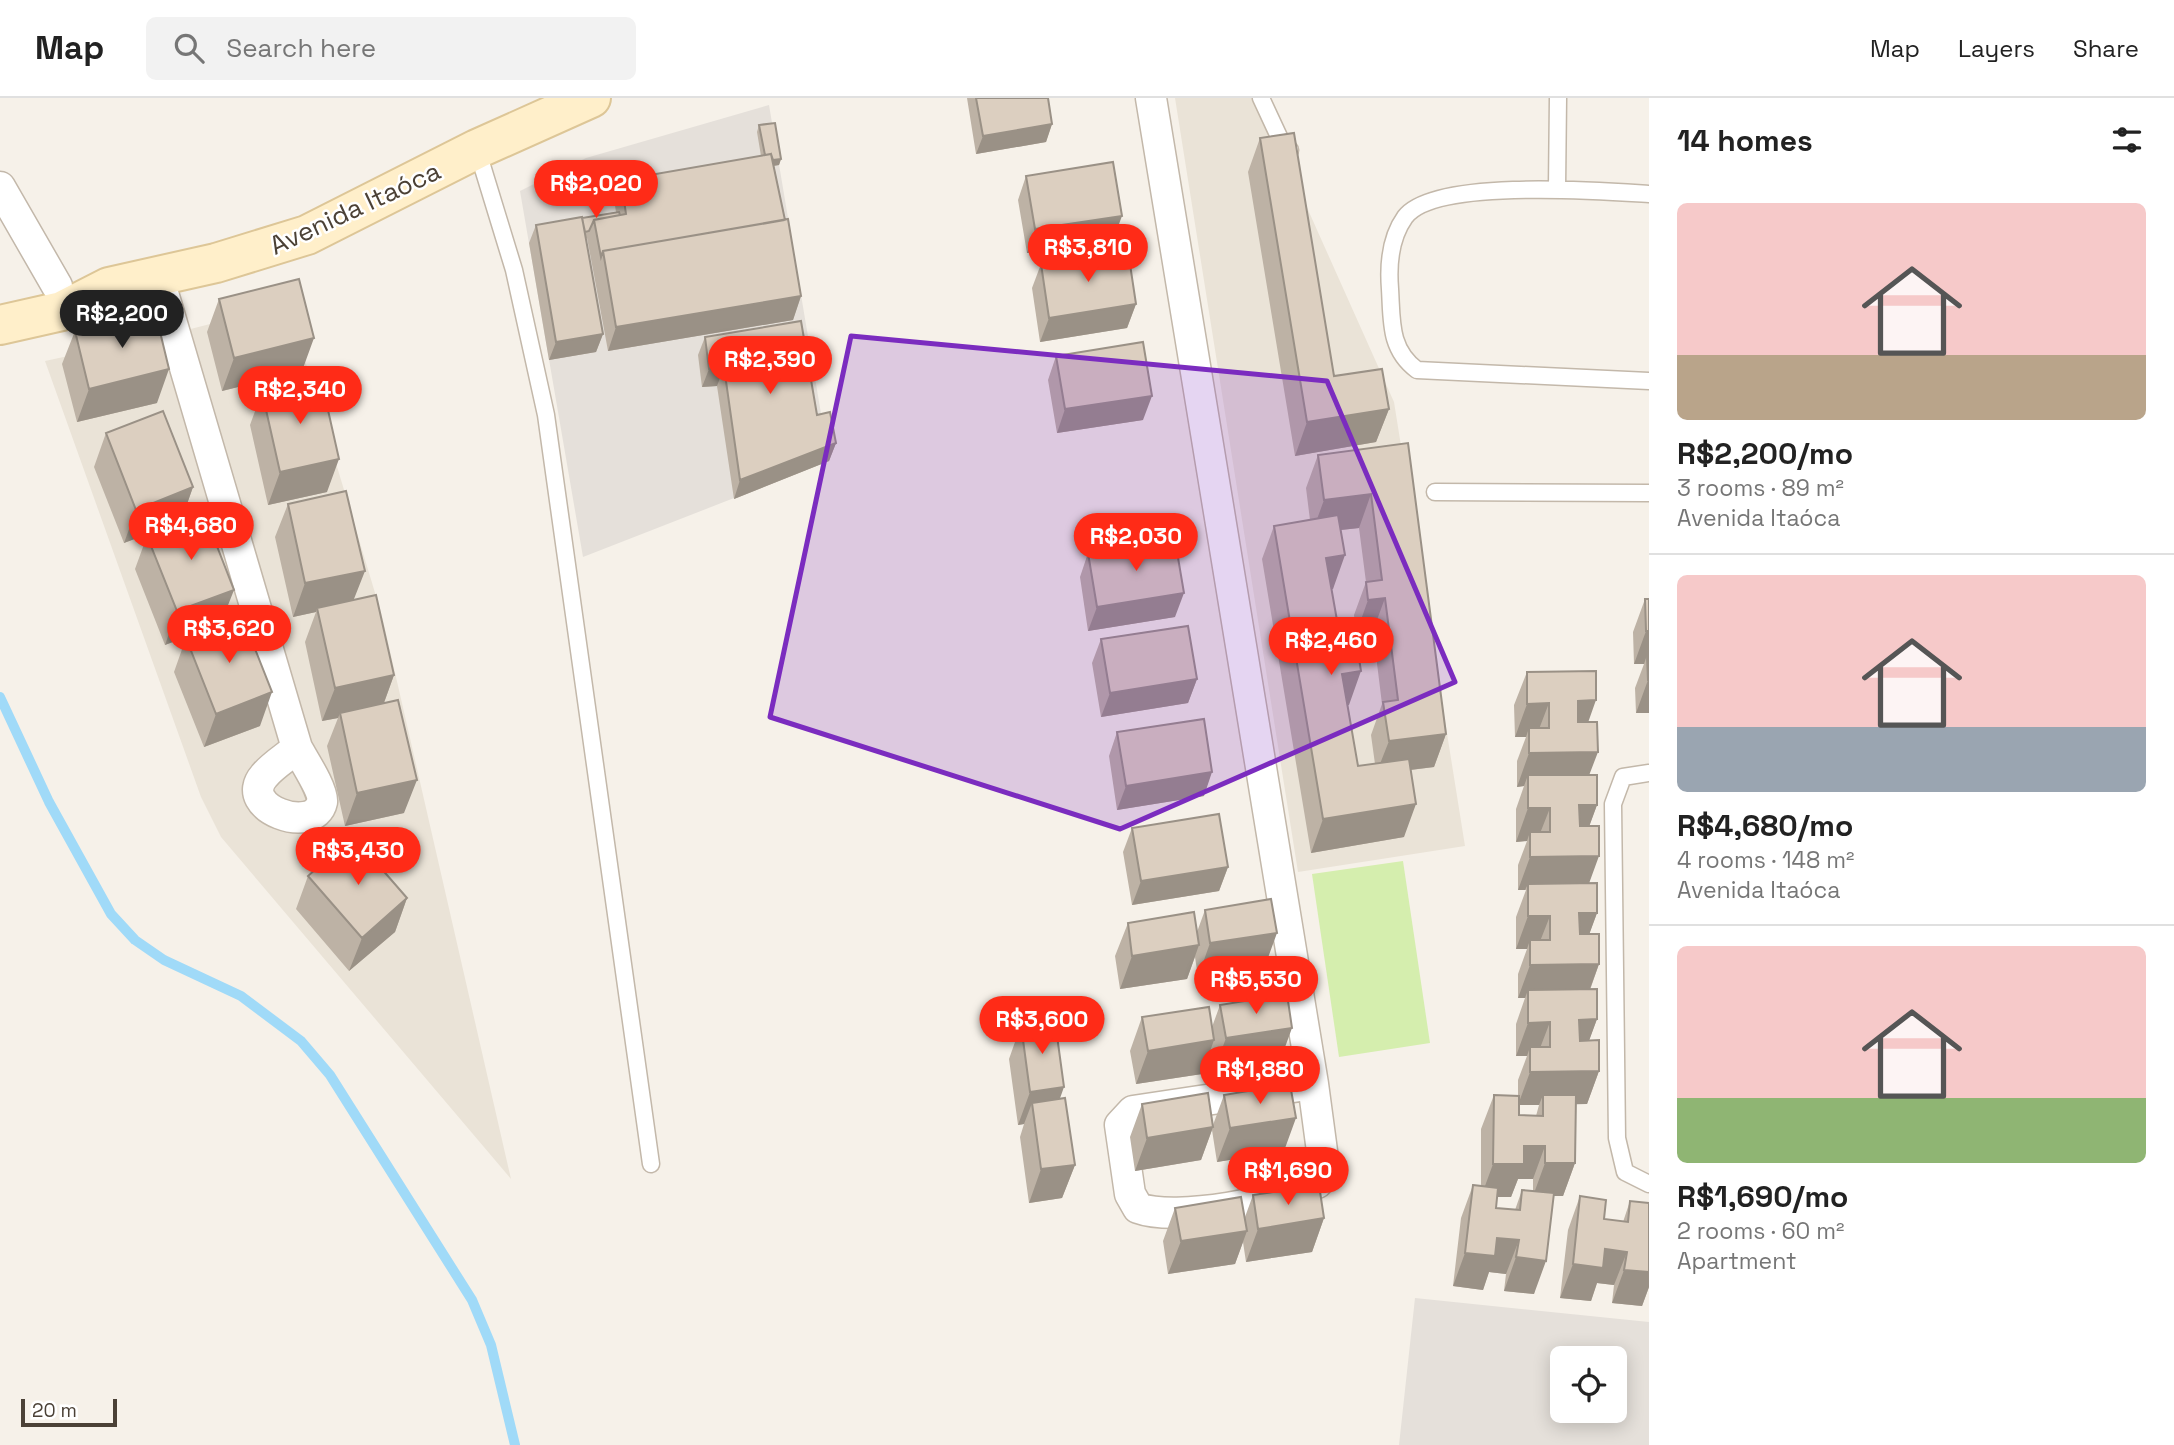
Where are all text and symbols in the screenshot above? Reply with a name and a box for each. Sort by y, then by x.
search box [146,17,636,80]
text: Map [35,27,104,69]
icon: search [170,29,208,67]
text: Search here [226,31,376,65]
text: Map [1870,33,1920,64]
text: Layers [1958,33,2035,64]
text: Share [2073,33,2139,64]
text: 14 homes [1677,121,1813,160]
icon: filters [2108,121,2146,159]
street label: Avenida Itaóca [264,154,446,262]
pin: R$2,020 [531,160,661,220]
text: R$2,020 [550,168,642,198]
pin: R$3,810 [1023,225,1153,284]
text: R$3,810 [1044,232,1132,262]
icon: home [1849,248,1975,374]
pin: R$2,200 [57,290,187,350]
text: R$2,200 [76,298,168,328]
pin: R$2,390 [705,336,835,396]
text: R$2,390 [724,344,816,374]
pin: R$2,340 [235,366,365,426]
text: R$2,340 [254,374,346,404]
text: R$2,200/mo [1677,434,1853,473]
text: 3 rooms · 89 m² [1677,473,1844,503]
pin: R$4,680 [126,503,256,562]
text: Avenida Itaóca [1677,503,1841,533]
text: R$4,680 [145,510,237,540]
pin: R$2,030 [1071,514,1201,573]
text: R$2,030 [1090,521,1182,551]
pin: R$3,620 [164,606,294,665]
text: R$3,620 [183,613,275,643]
pin: R$2,460 [1266,618,1396,677]
icon: home [1849,620,1975,746]
text: R$2,460 [1285,625,1377,655]
text: R$4,680/mo [1677,806,1853,845]
pin: R$3,430 [293,828,423,887]
text: R$3,430 [312,835,404,865]
text: 4 rooms · 148 m² [1677,845,1854,875]
text: Avenida Itaóca [1677,875,1841,905]
pin: R$5,530 [1191,956,1321,1016]
text: R$5,530 [1210,964,1302,994]
icon: home [1849,991,1975,1117]
pin: R$3,600 [977,996,1107,1056]
text: R$3,600 [995,1004,1089,1034]
pin: R$1,880 [1195,1046,1325,1106]
text: R$1,880 [1216,1054,1304,1084]
pin: R$1,690 [1223,1148,1353,1207]
text: R$1,690 [1244,1155,1332,1185]
text: R$1,690/mo [1677,1177,1848,1216]
text: 2 rooms · 60 m² [1677,1216,1844,1246]
text: Apartment [1677,1246,1797,1276]
map controls [1550,1346,1627,1423]
button: locate [1550,1346,1627,1423]
scale bar [21,1396,117,1428]
text: 20 m [32,1398,77,1423]

